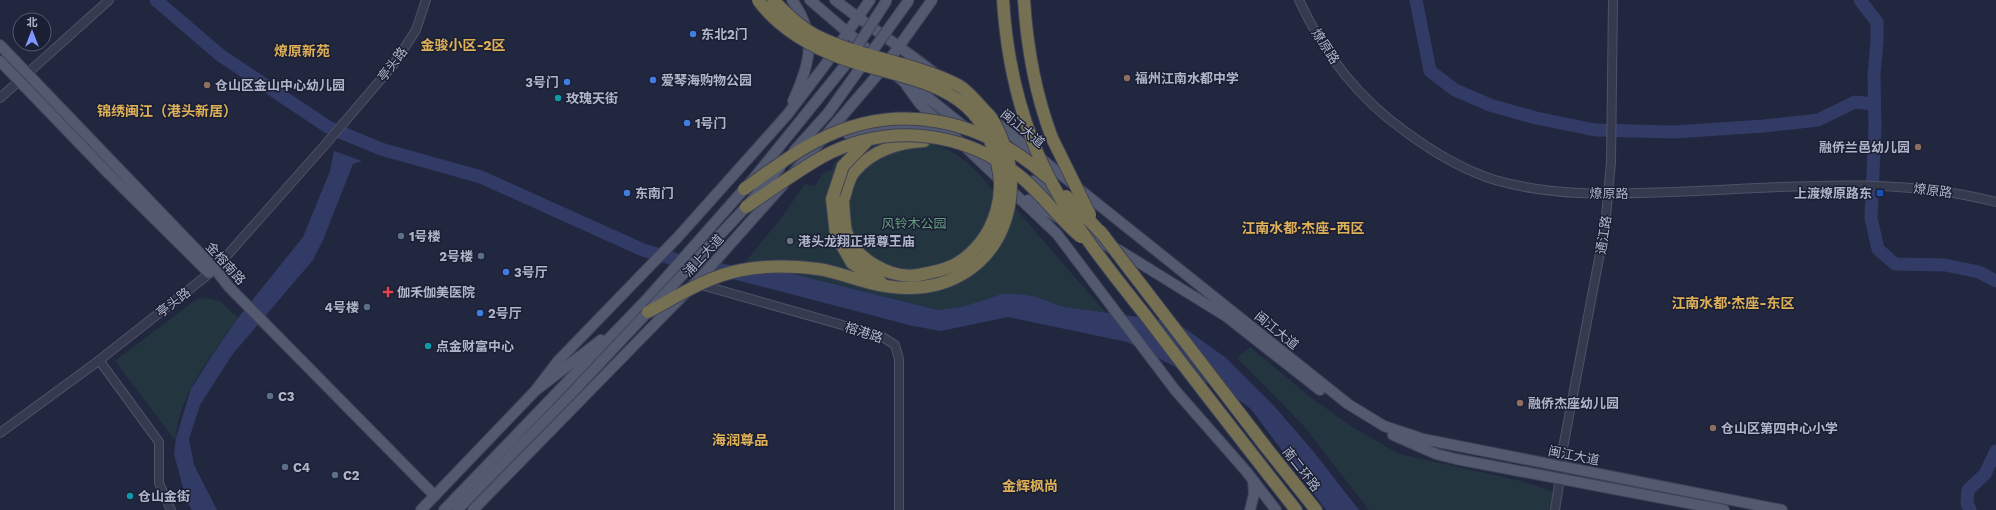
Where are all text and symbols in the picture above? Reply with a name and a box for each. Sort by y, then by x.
north arrow [12,12,52,52]
text: 北 [27,16,38,29]
street label: 燎原路 [1309,26,1342,67]
place label: 东北2门 [701,27,748,42]
marker: 东北2门 [688,29,698,39]
district label: 金骏小区-2区 [420,37,506,53]
district label: 燎原新苑 [274,43,330,59]
street label: 亭头路 [375,44,410,84]
place label: 福州江南水都中学 [1135,71,1239,86]
place label: 爱琴海购物公园 [661,73,752,88]
marker: 福州江南水都中学 [1122,73,1132,83]
place label: 3号门 [525,75,559,90]
marker: 爱琴海购物公园 [648,75,658,85]
marker: 3号门 [562,77,572,87]
place label: 仓山区金山中心幼儿园 [215,78,345,93]
marker: 仓山区金山中心幼儿园 [202,80,212,90]
place label: 玫瑰天街 [566,91,618,106]
marker: 玫瑰天街 [553,93,563,103]
district label: 锦绣闽江（港头新居） [97,103,237,119]
street label: 闽江大道 [998,106,1048,151]
place label: 1号门 [695,116,727,131]
marker: 1号门 [682,118,692,128]
place label: 融侨兰邑幼儿园 [1819,140,1910,155]
marker: 融侨兰邑幼儿园 [1913,142,1923,152]
street label: 燎原路 [1913,181,1953,200]
place label: 东南门 [635,186,674,201]
street label: 燎原路 [1589,186,1629,201]
place label: 上渡燎原路东 [1794,186,1872,201]
marker: 东南门 [622,188,632,198]
marker: 上渡燎原路东 [1875,188,1885,198]
street label: 通江路 [1593,215,1614,256]
park label: 风铃木公园 [881,216,947,231]
district label: 江南水都·杰座-西区 [1241,220,1365,236]
place label: 1号楼 [409,229,441,244]
marker: 1号楼 [396,231,406,241]
street label: 浦上大道 [680,231,727,279]
place label: 港头龙翔正境尊王庙 [798,234,915,249]
marker: 港头龙翔正境尊王庙 [785,236,795,246]
street label: 金榕南路 [203,239,249,288]
place label: 2号楼 [439,249,473,264]
marker: 2号楼 [476,251,486,261]
place label: 3号厅 [514,265,548,280]
marker: 3号厅 [501,267,511,277]
street label: 亭头路 [153,284,193,320]
place label: 伽禾伽美医院 [397,285,475,300]
marker: 伽禾伽美医院 [382,286,394,298]
district label: 江南水都·杰座-东区 [1671,295,1795,311]
place label: 4号楼 [325,300,359,315]
marker: 4号楼 [362,302,372,312]
place label: 2号厅 [488,306,522,321]
marker: 2号厅 [475,308,485,318]
street label: 闽江大道 [1252,308,1302,353]
street label: 榕港路 [843,319,885,346]
place label: 点金财富中心 [436,339,514,354]
marker: 点金财富中心 [423,341,433,351]
place label: C3 [278,389,295,404]
marker: C3 [265,391,275,401]
place label: 融侨杰座幼儿园 [1528,396,1619,411]
marker: 融侨杰座幼儿园 [1515,398,1525,408]
place label: 仓山区第四中心小学 [1721,421,1838,436]
marker: 仓山区第四中心小学 [1708,423,1718,433]
district label: 海润尊品 [712,432,768,448]
street label: 闽江大道 [1547,443,1601,468]
street label: 南二环路 [1280,444,1324,494]
place label: C4 [293,460,311,475]
marker: C4 [280,462,290,472]
place label: C2 [343,468,360,483]
marker: C2 [330,470,340,480]
district label: 金辉枫尚 [1002,478,1058,494]
place label: 仓山金街 [138,489,190,504]
marker: 仓山金街 [125,491,135,501]

